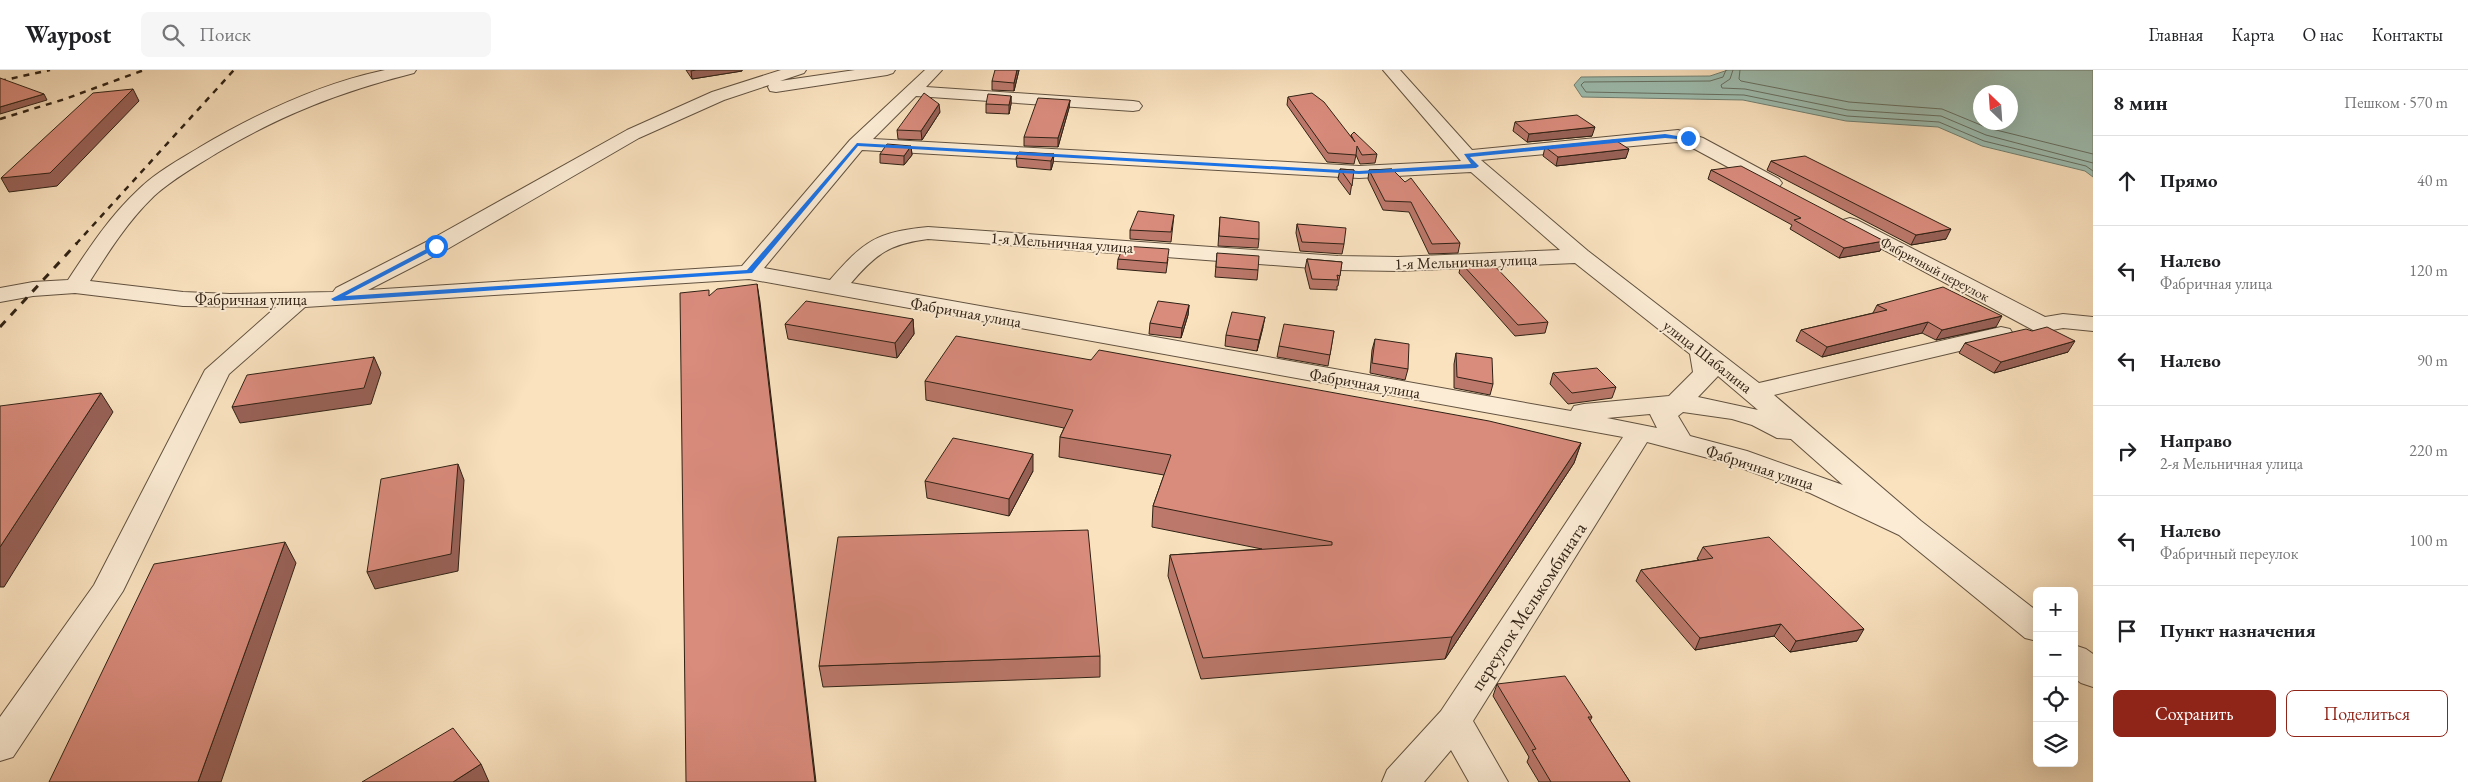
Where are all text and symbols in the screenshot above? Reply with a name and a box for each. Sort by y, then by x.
search box [141,12,491,57]
text: Waypost [25,19,111,50]
icon: search [159,21,187,49]
text: Поиск [199,22,251,47]
text: Главная [2149,23,2203,46]
text: Карта [2231,23,2274,46]
text: О нас [2302,23,2344,46]
text: Контакты [2372,23,2443,46]
north arrow [1973,85,2018,130]
text: 8 мин [2113,89,2168,116]
text: Пешком · 570 m [2344,92,2448,113]
route end [1677,127,1700,150]
icon: ahead [2113,167,2141,195]
text: Прямо [2160,168,2218,193]
text: 40 m [2417,170,2448,191]
street label: 1-я Мельничная улица [990,227,1135,258]
street label: Фабричный переулок [1877,233,1993,305]
route start [425,235,448,258]
street label: 1-я Мельничная улица [1394,248,1538,274]
text: Налево [2160,248,2221,273]
icon: left [2113,257,2141,285]
text: 120 m [2409,260,2448,281]
text: Фабричная улица [2160,273,2272,294]
street label: Фабричная улица [195,289,308,310]
street label: Фабричная улица [909,292,1024,333]
street label: улица Шабалина [1659,315,1757,398]
icon: left [2113,347,2141,375]
text: Налево [2160,348,2221,373]
text: 90 m [2417,350,2448,371]
street label: Фабричная улица [1308,363,1423,404]
text: Направо [2160,428,2232,453]
icon: right [2113,437,2141,465]
street label: Фабричная улица [1703,440,1817,495]
text: 220 m [2409,440,2448,461]
text: 2-я Мельничная улица [2160,453,2303,474]
street label: переулок Мелькомбината [1465,517,1592,695]
text: Налево [2160,518,2221,543]
icon: left [2113,527,2141,555]
text: 100 m [2409,530,2448,551]
text: Фабричный переулок [2160,543,2298,564]
map controls [2033,587,2078,767]
button: + [2033,587,2078,632]
icon: arrive [2113,617,2141,645]
text: Пункт назначения [2160,618,2316,643]
button: − [2033,632,2078,677]
button: locate [2033,677,2078,722]
button: Сохранить [2113,690,2276,737]
button: Поделиться [2286,690,2448,737]
button: layers [2033,722,2078,767]

